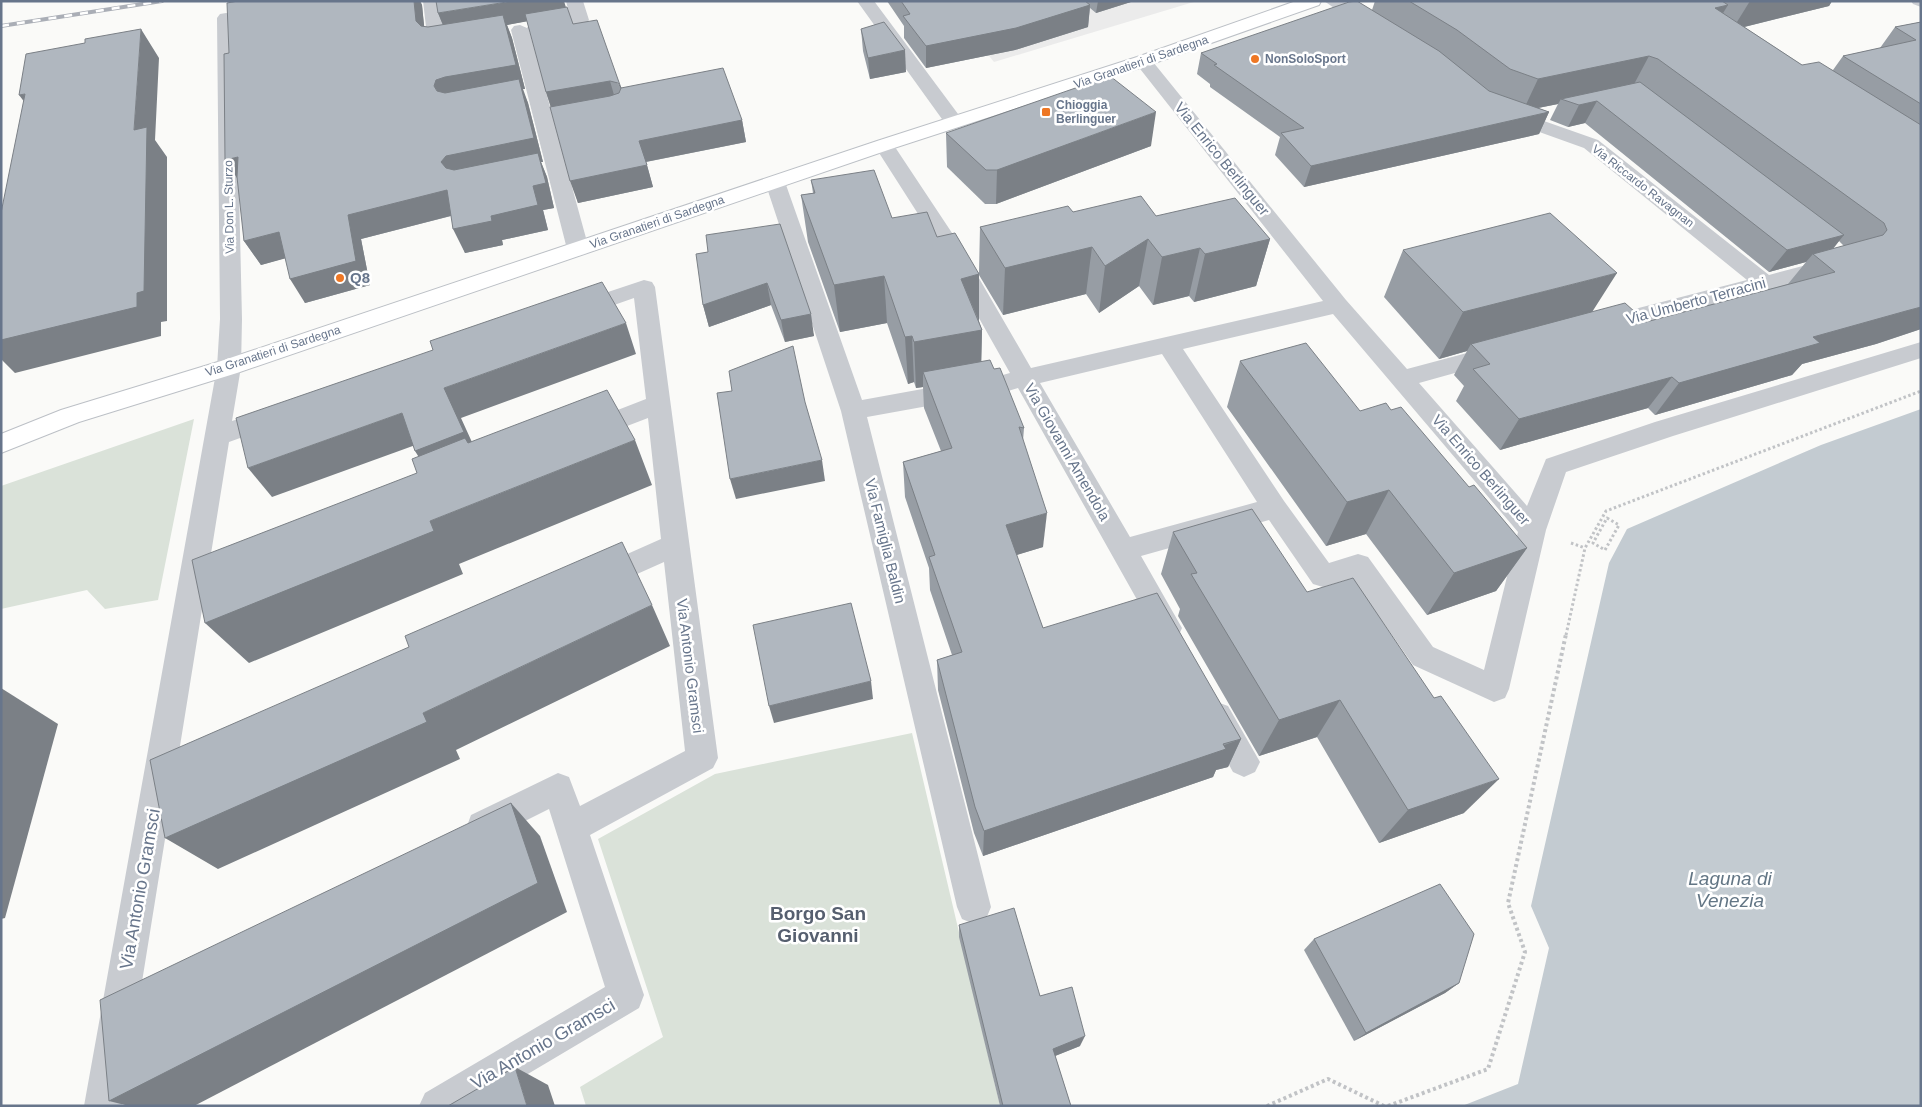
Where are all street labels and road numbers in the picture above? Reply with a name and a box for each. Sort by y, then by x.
street label: Via Granatieri di Sardegna [1072,32,1210,92]
street label: Via Enrico Berlinguer [1172,99,1273,219]
street label: Via Riccardo Ravagnan [1589,142,1697,230]
street label: Via Don L. Sturzo [221,160,237,254]
street label: Via Granatieri di Sardegna [588,192,726,252]
street label: Via Umberto Terracini [1624,274,1767,327]
street label: Via Granatieri di Sardegna [204,322,343,379]
street label: Via Giovanni Amendola [1021,380,1114,524]
street label: Via Enrico Berlinguer [1429,411,1534,528]
street label: Via Famiglia Baldin [862,477,909,605]
street label: Via Antonio Gramsci [674,598,707,734]
street label: Via Antonio Gramsci [116,807,164,971]
street label: Via Antonio Gramsci [468,995,618,1093]

